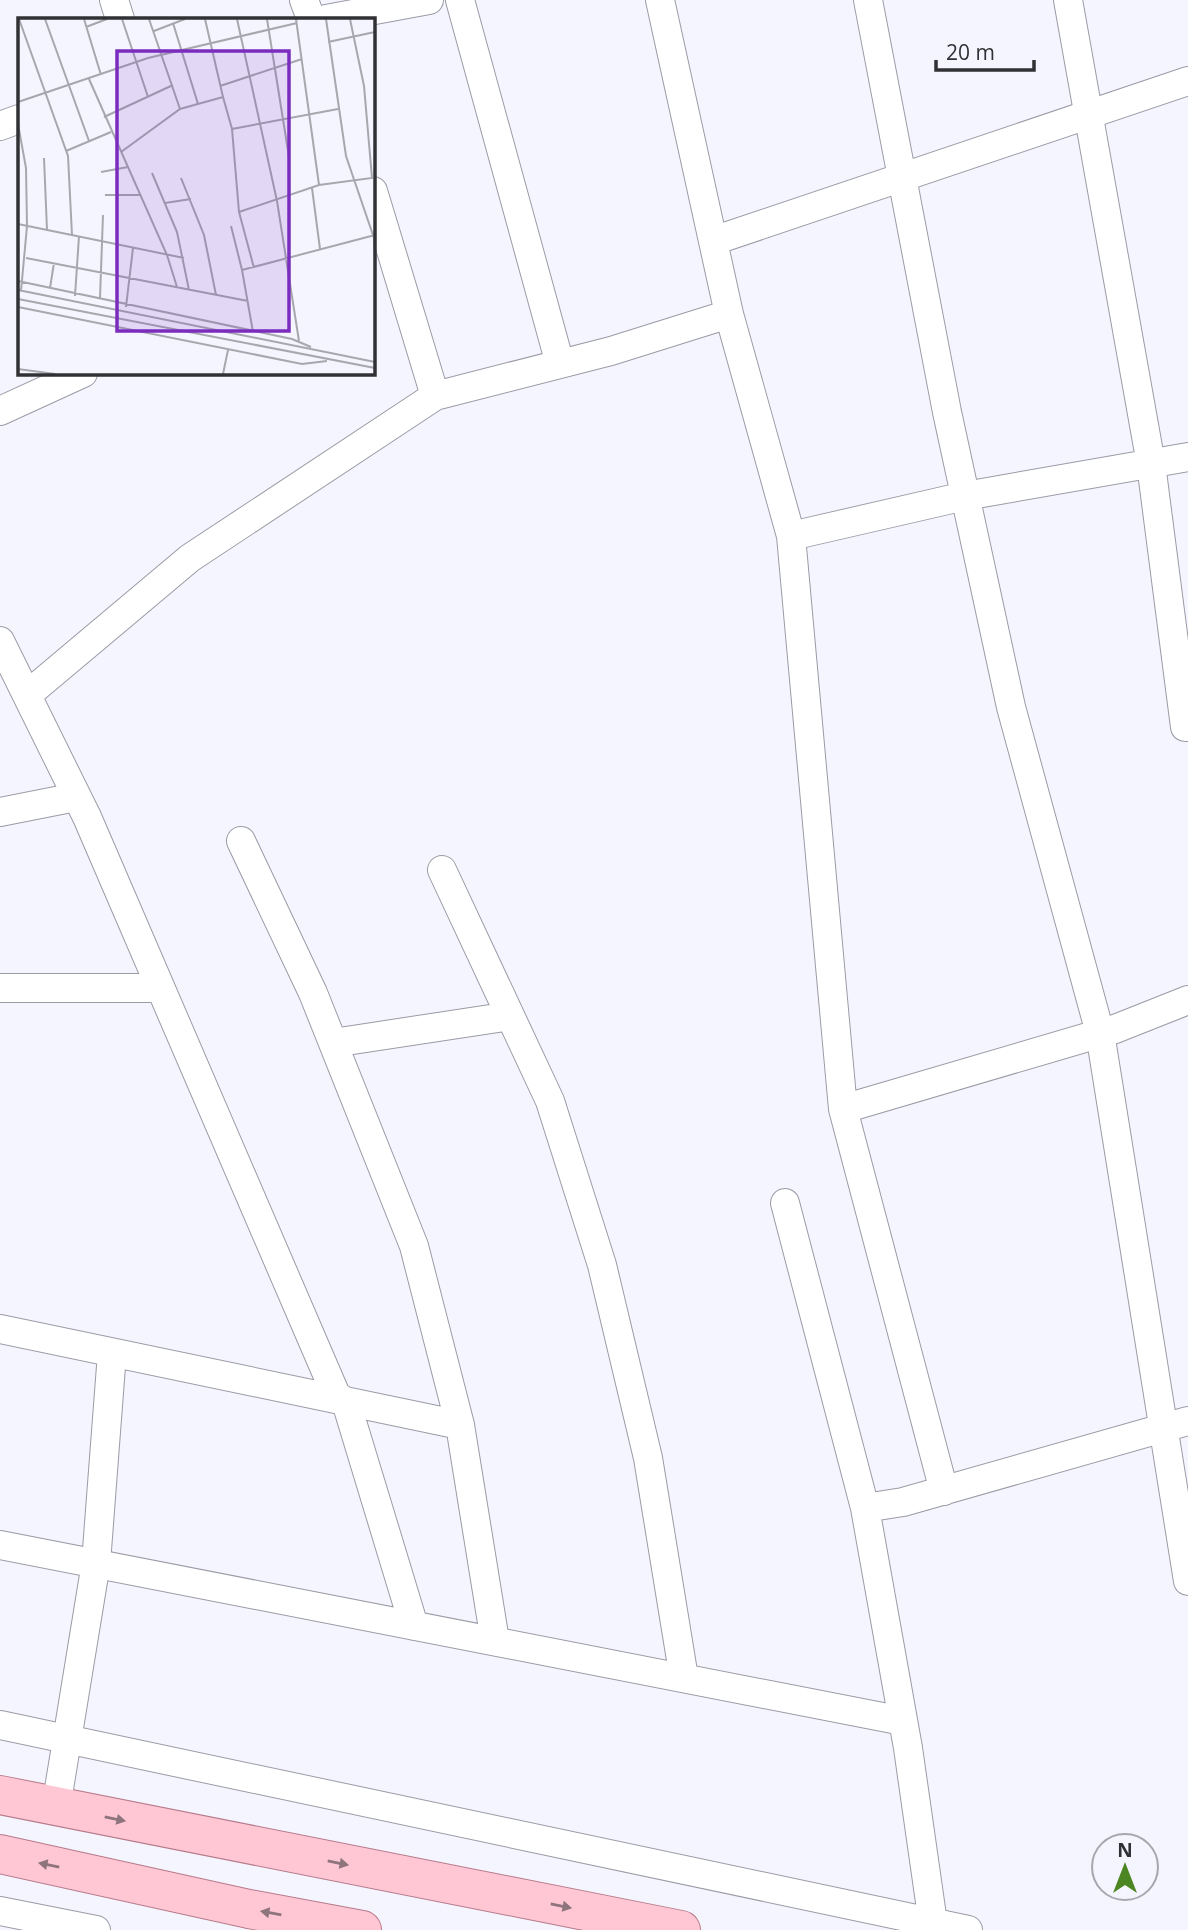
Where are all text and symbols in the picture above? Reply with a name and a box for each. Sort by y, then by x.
inset map [18,18,374,374]
scale bar [936,28,1034,72]
text: 20 m [946,38,995,66]
one-way arrow [104,1814,126,1825]
north arrow [1090,1832,1160,1902]
text: N [1117,1837,1133,1863]
one-way arrow [327,1858,349,1869]
one-way arrow [38,1859,60,1870]
one-way arrow [550,1901,572,1912]
one-way arrow [260,1907,282,1918]

